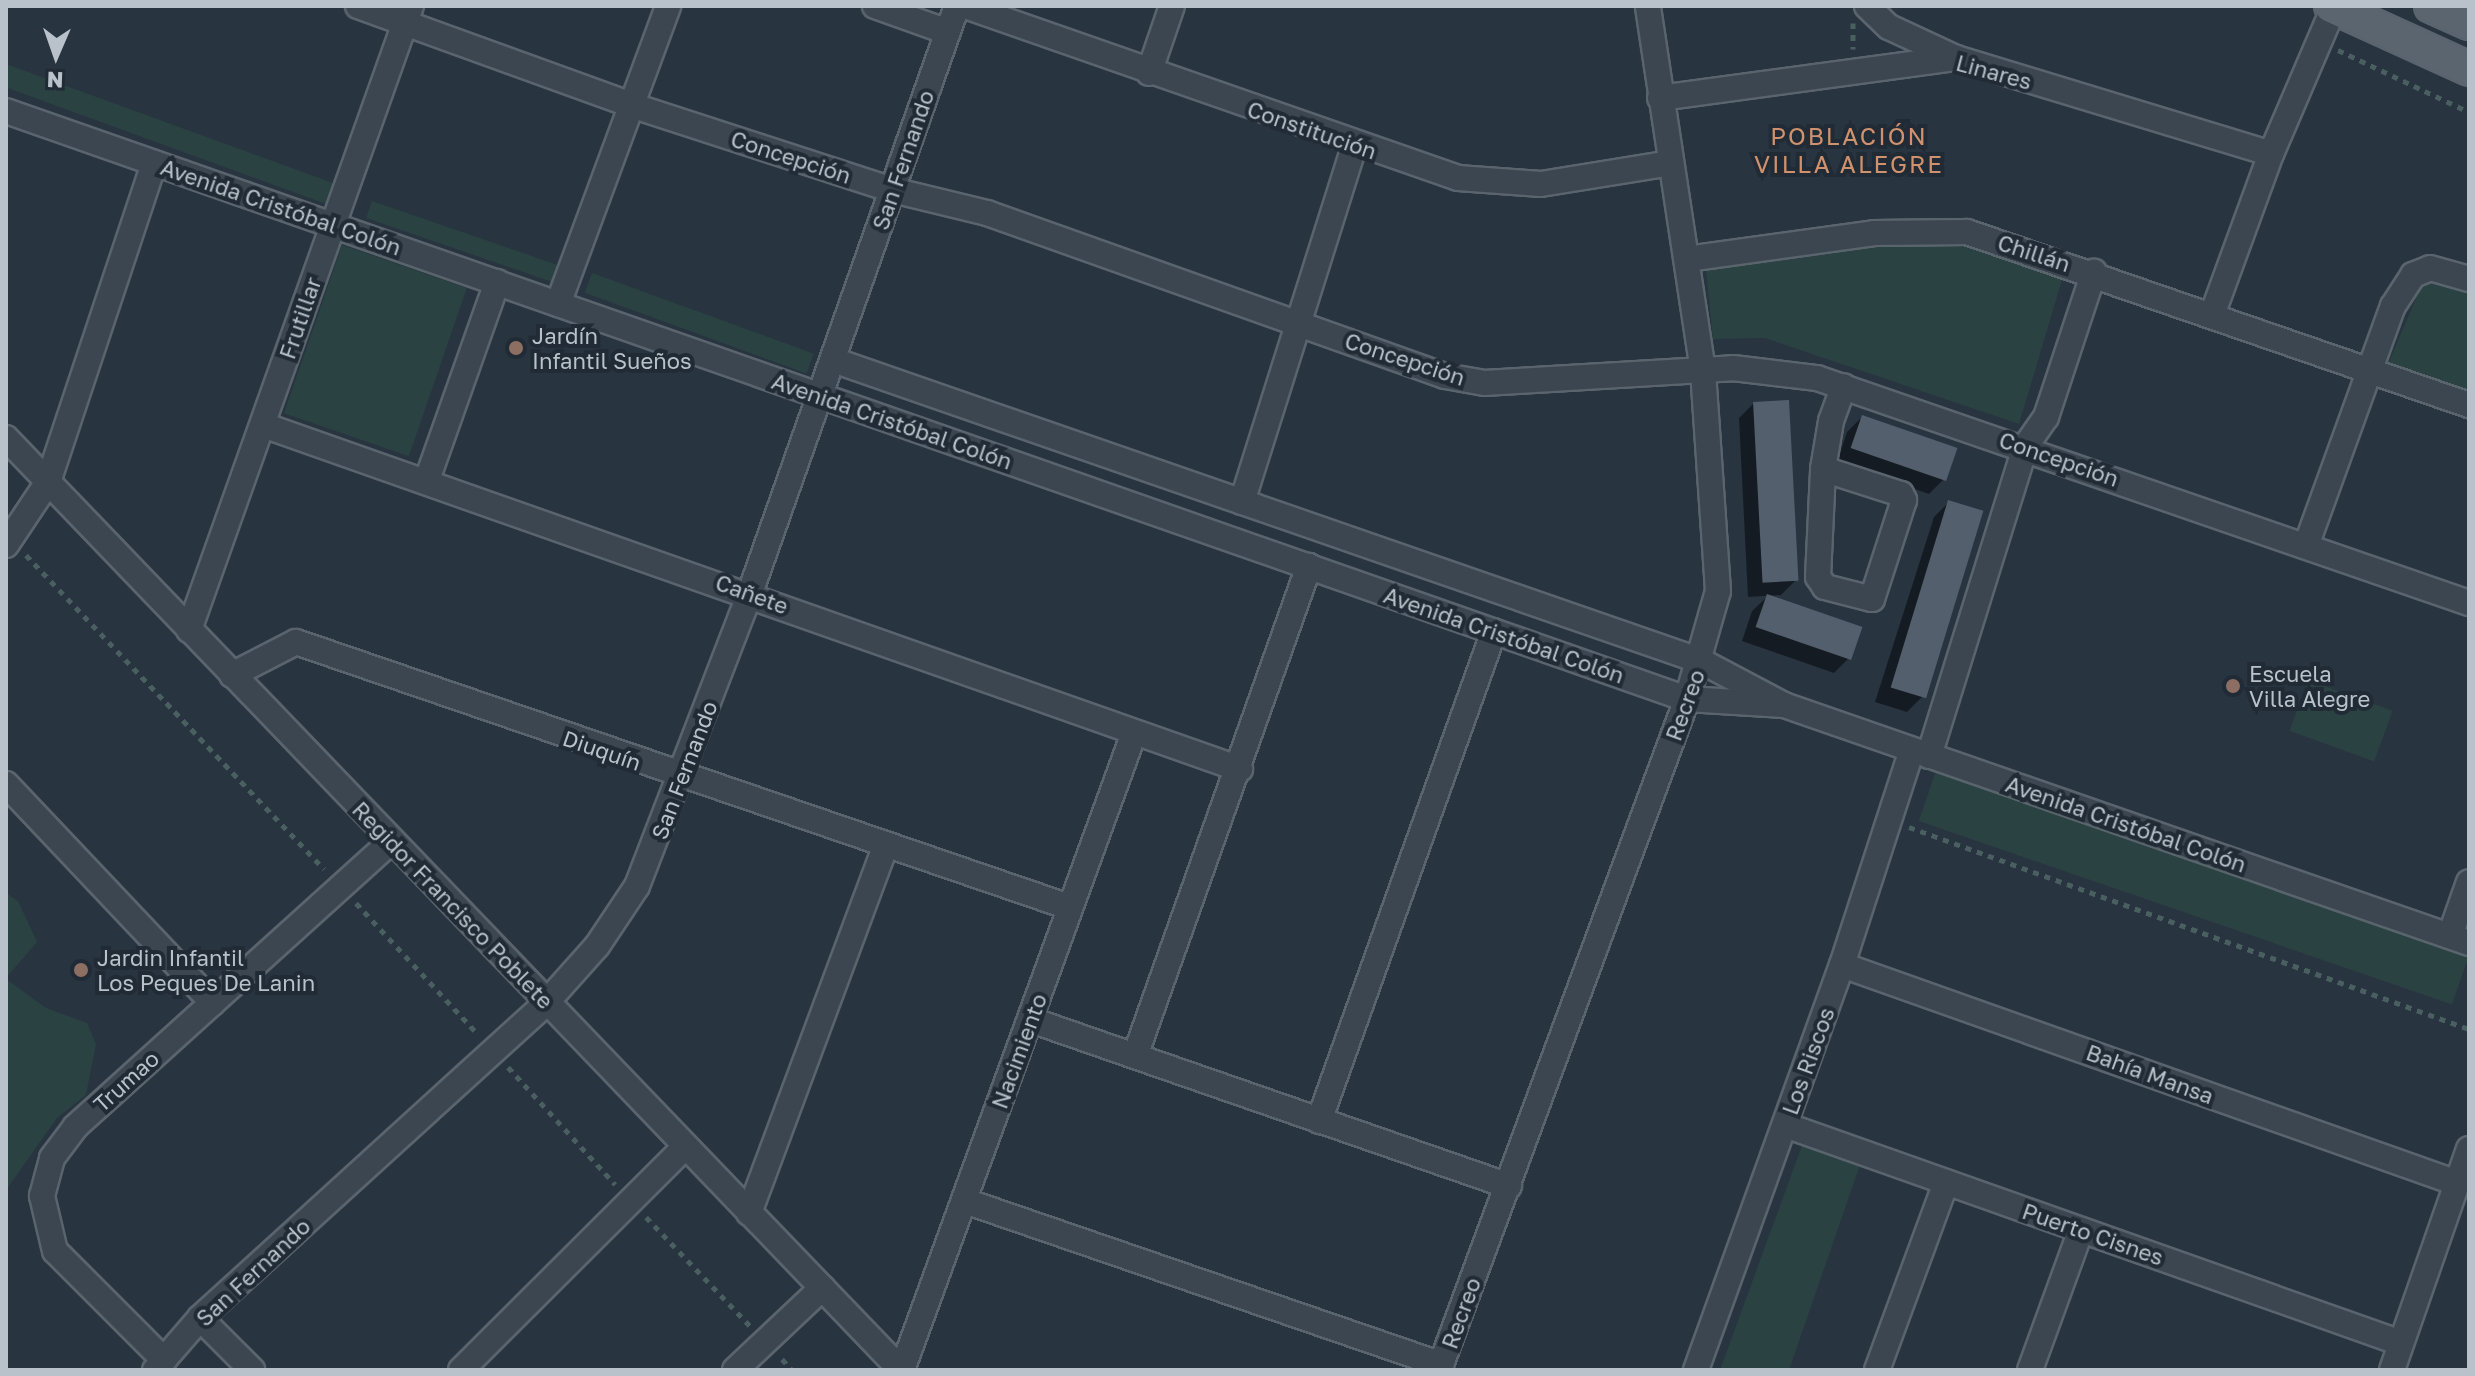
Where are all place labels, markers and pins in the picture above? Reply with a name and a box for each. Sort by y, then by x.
place label: Jardín Infantil Sueños [532,322,692,374]
marker: Jardín Infantil Sueños [507,339,525,357]
place label: Escuela Villa Alegre [2249,660,2370,712]
marker: Escuela Villa Alegre [2224,677,2242,695]
place label: Jardin Infantil Los Peques De Lanin [97,944,315,996]
marker: Jardin Infantil Los Peques De Lanin [72,961,90,979]

